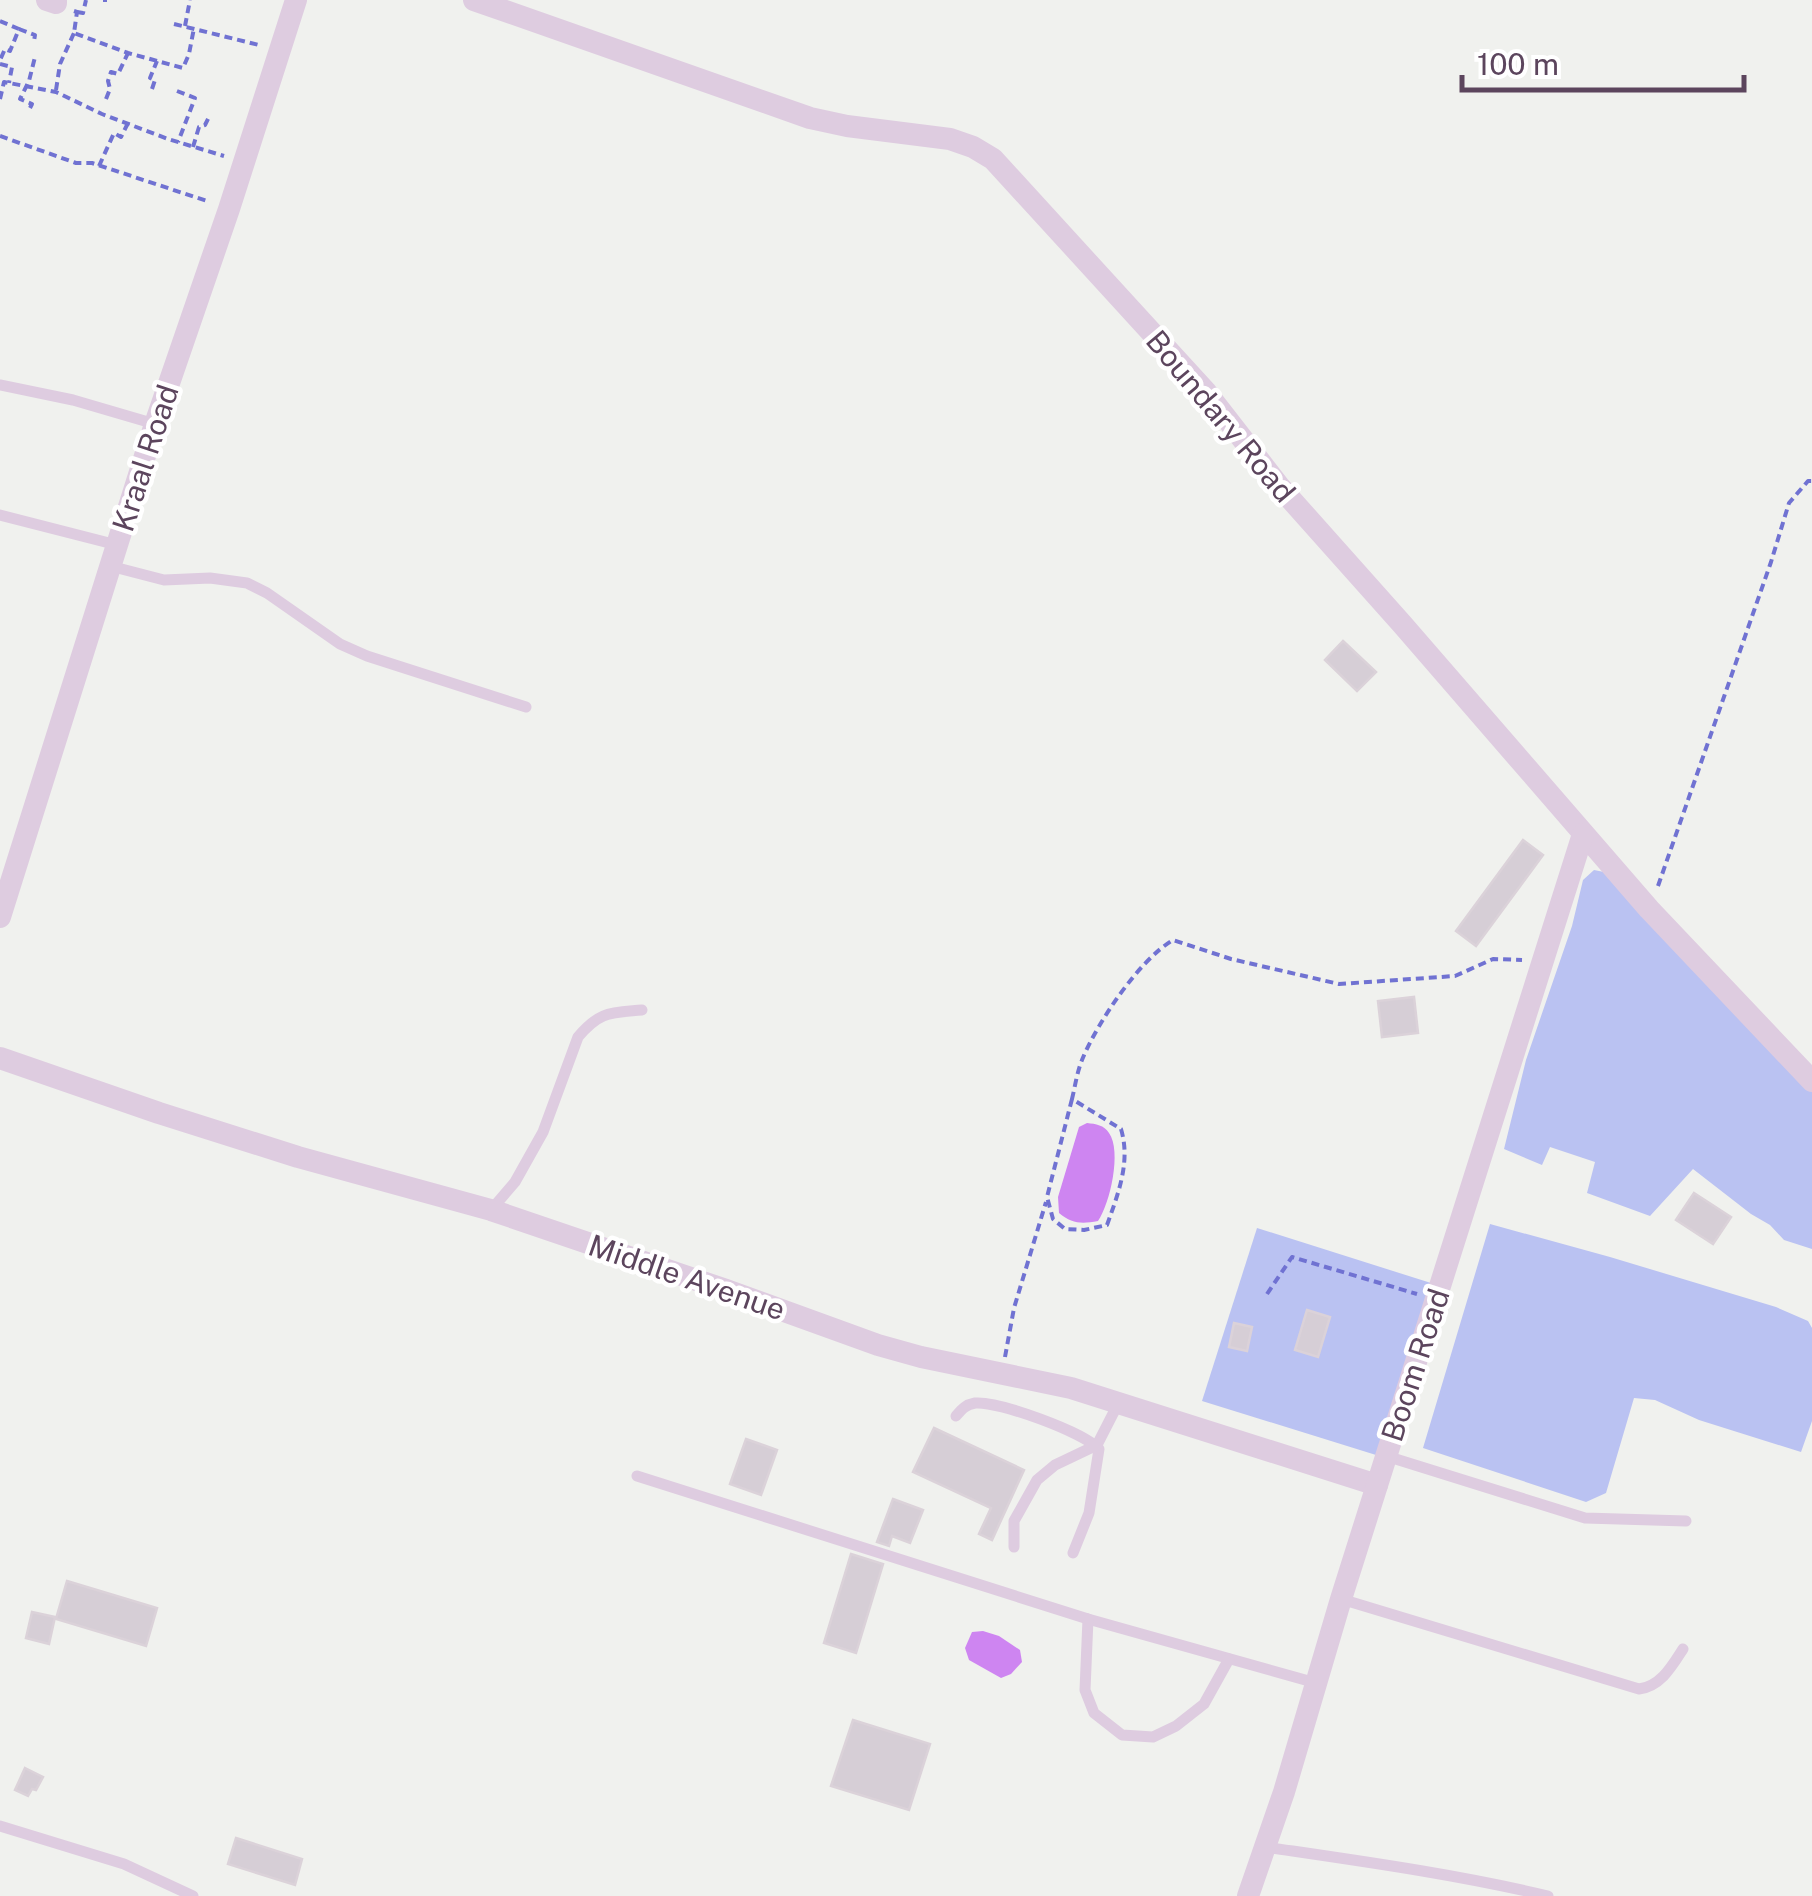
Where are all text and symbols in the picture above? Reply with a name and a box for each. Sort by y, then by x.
scale bar [1462,30,1744,92]
text: 100 m [1477,46,1559,82]
street label: Boundary Road [1139,323,1303,509]
street label: Kraal Road [104,380,186,536]
street label: Middle Avenue [584,1227,790,1327]
street label: Boom Road [1373,1284,1457,1446]

